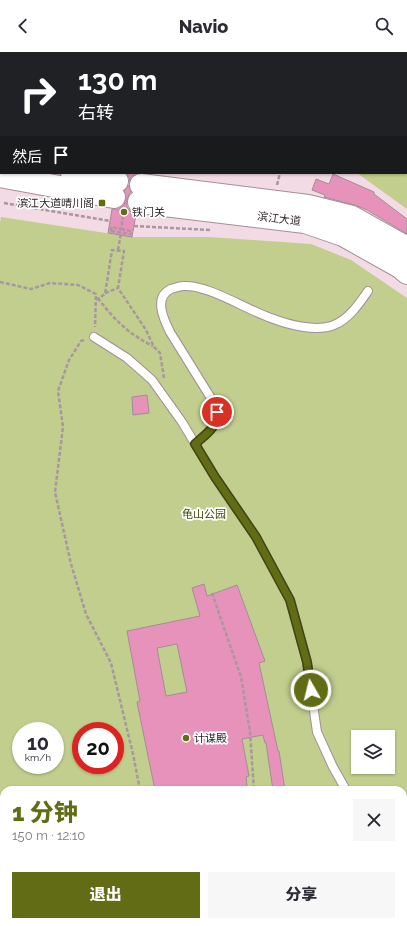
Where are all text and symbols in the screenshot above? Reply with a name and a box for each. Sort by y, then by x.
icon: back [12,15,34,37]
icon: search [373,15,395,37]
text: Navio [179,16,228,37]
text: 130 m [78,64,157,97]
icon: right [12,68,64,120]
text: 右转 [78,102,114,123]
icon: arrive [50,144,72,166]
text: 然后 [12,148,42,166]
place label: 滨江大道晴川阁 [17,197,94,210]
marker: 滨江大道晴川阁 [97,198,107,208]
place label: 铁门关 [132,206,165,219]
marker: 铁门关 [119,207,129,217]
street label: 滨江大道 [256,210,302,228]
pin [200,395,234,429]
icon: arrive [206,401,228,423]
park label: 龟山公园 [182,508,226,521]
position arrow [290,669,332,711]
speed limit sign: 20 [72,722,124,774]
map controls [351,730,395,774]
button: layers [351,730,395,774]
text: 10 [27,731,49,755]
place label: 计谋殿 [194,732,227,745]
marker: 计谋殿 [181,733,191,743]
text: km/h [25,752,51,763]
text: 1 分钟 [12,798,78,827]
button: close [353,799,395,841]
text: 150 m · 12:10 [12,828,85,843]
button: 退出 [12,872,200,918]
button: 分享 [208,872,395,918]

